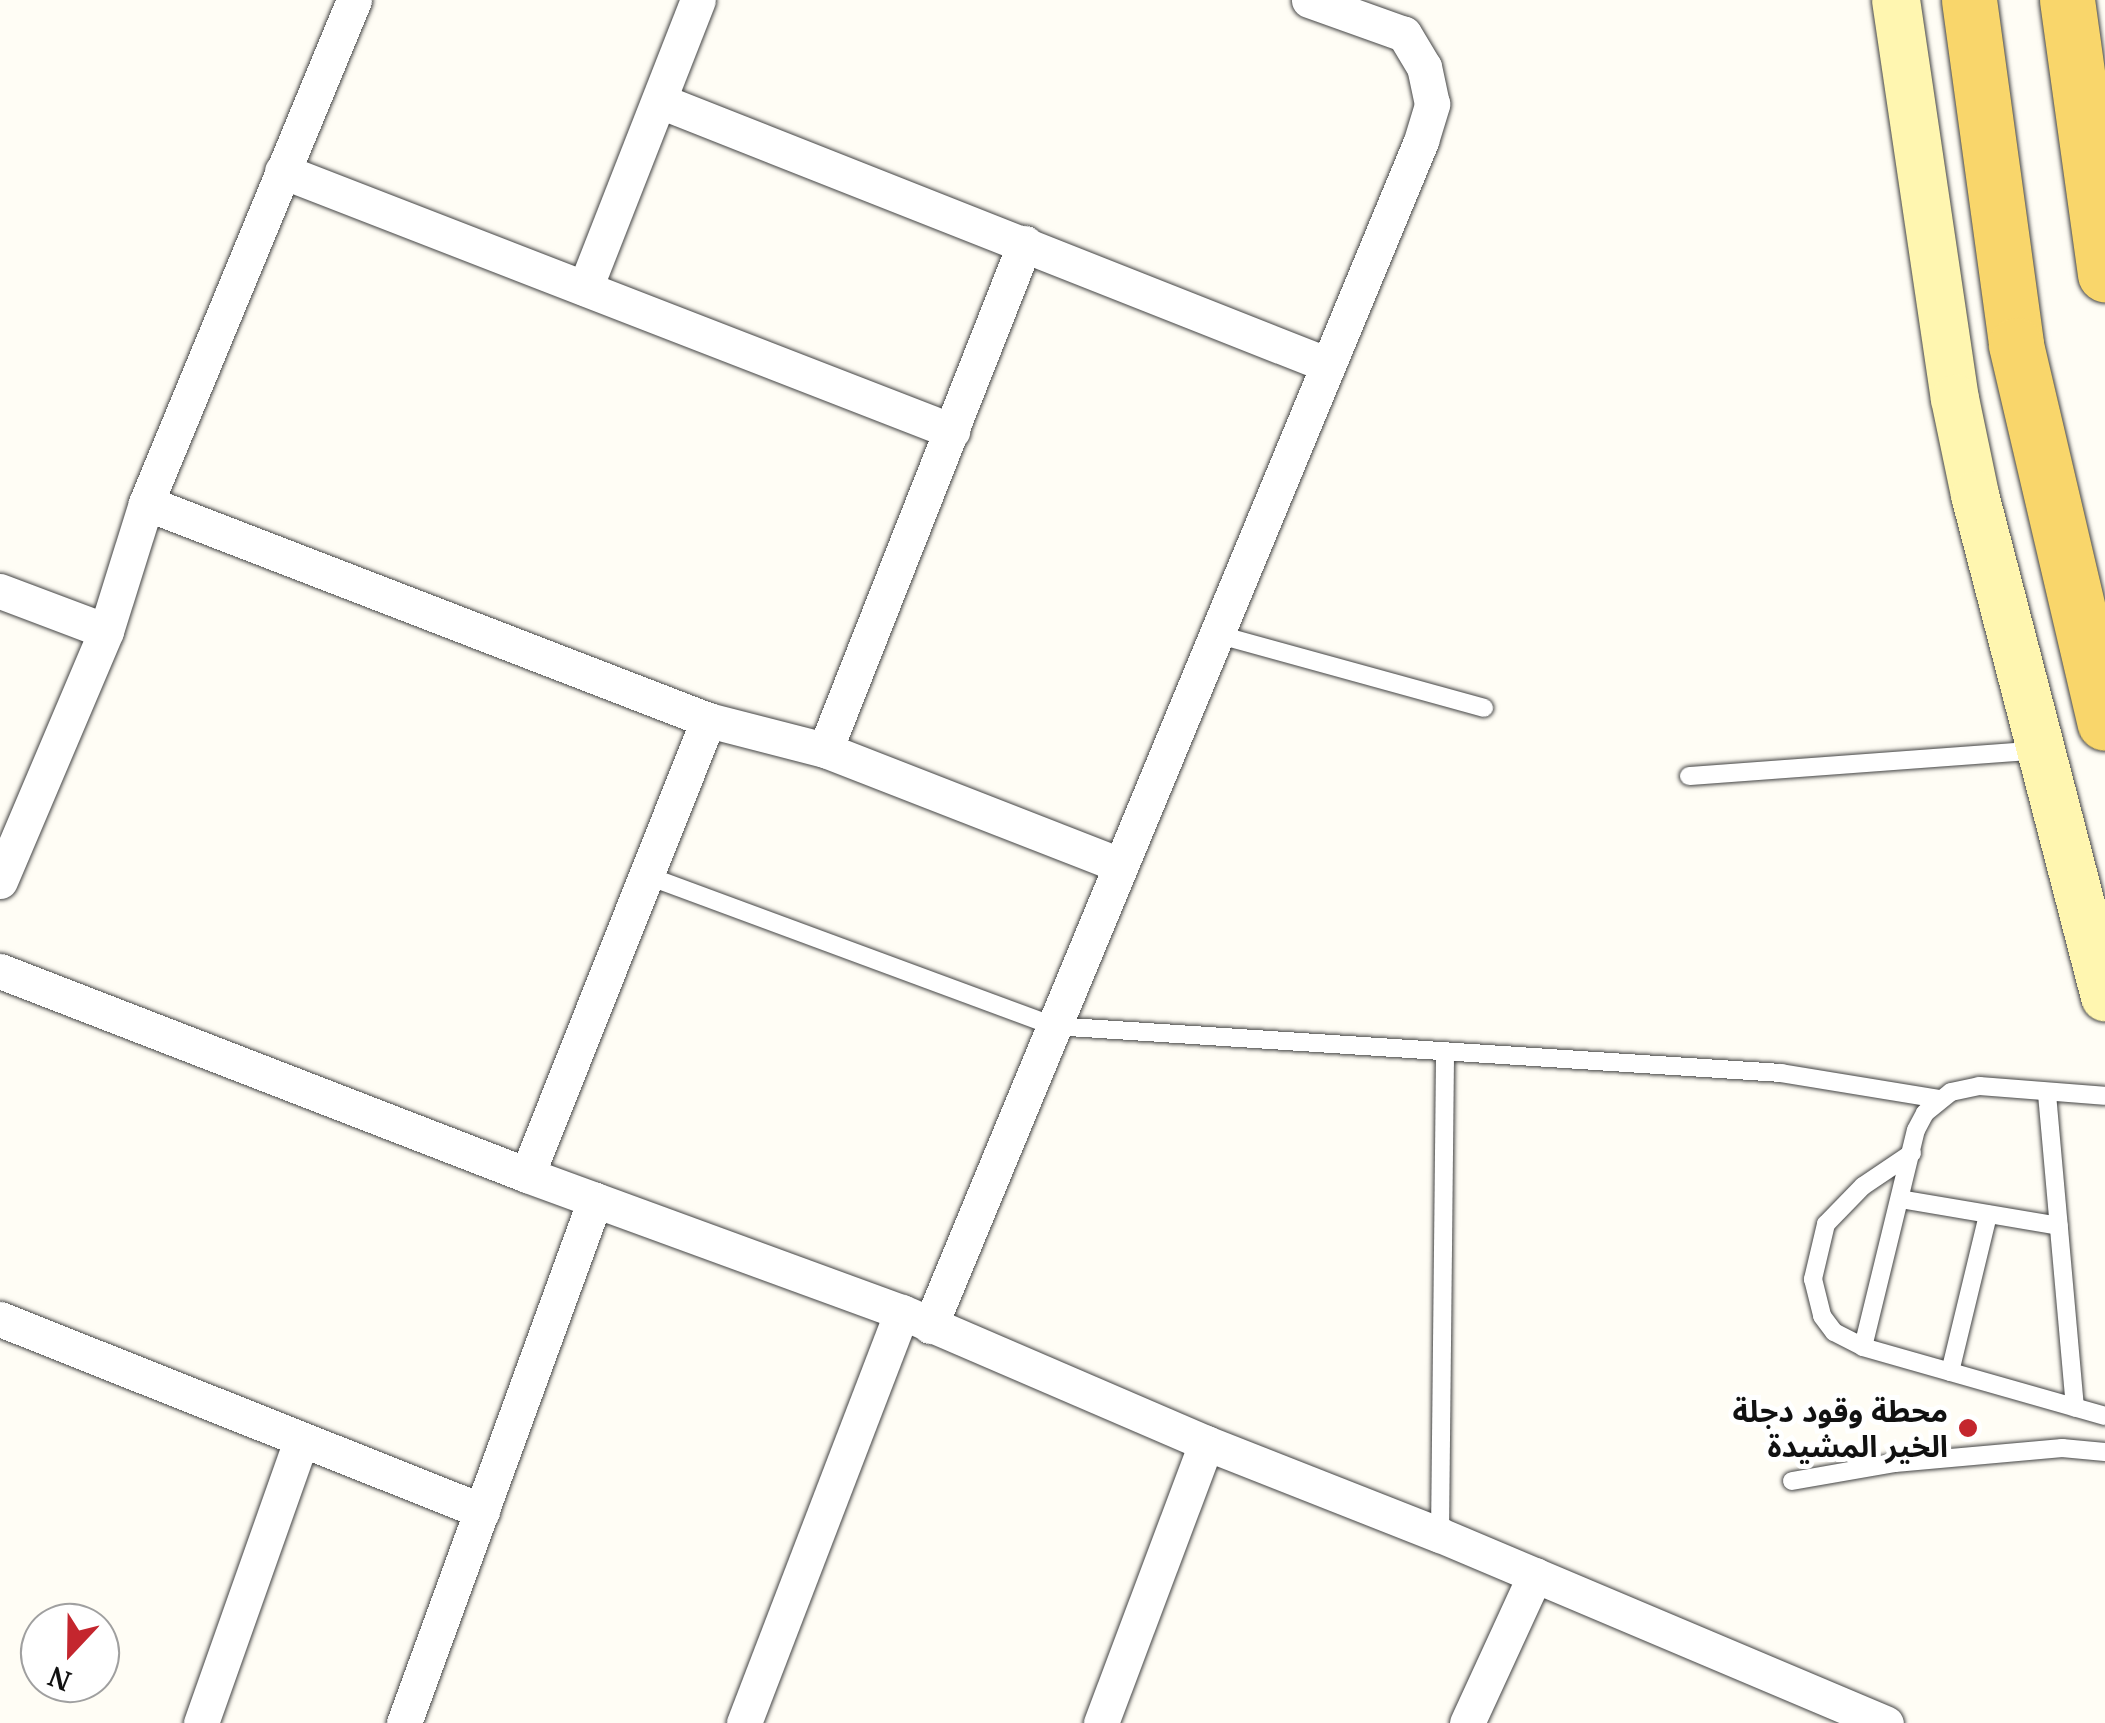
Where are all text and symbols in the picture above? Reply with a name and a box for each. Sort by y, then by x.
place label: محطة وقود دجلة الخير المشيدة [1732,1393,1948,1464]
marker: محطة وقود دجلة الخير المشيدة [1957,1417,1979,1439]
north arrow [20,1603,120,1703]
text: N [43,1658,76,1701]

